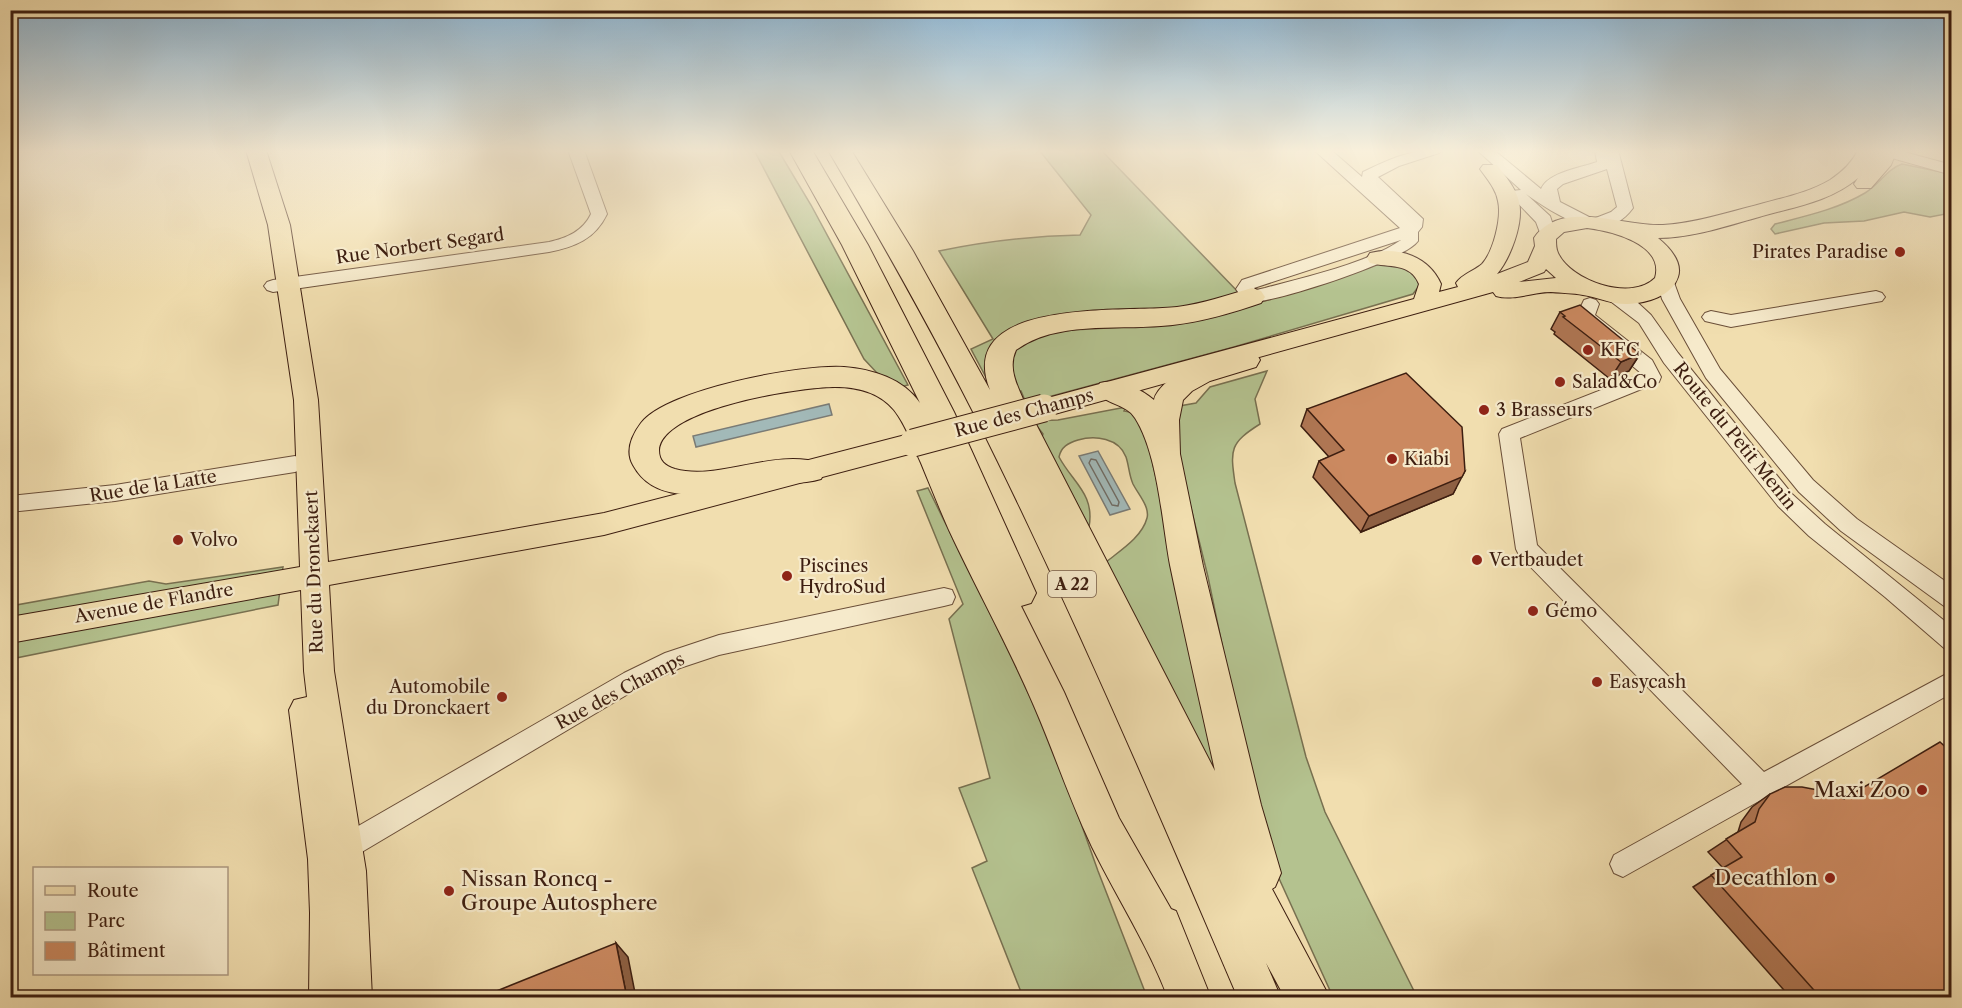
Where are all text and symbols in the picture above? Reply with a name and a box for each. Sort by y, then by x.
street label: Rue Norbert Segard [334,223,506,269]
place label: Pirates Paradise [1752,241,1888,263]
marker: Pirates Paradise [1893,245,1907,259]
place label: KFC [1600,339,1640,361]
marker: KFC [1581,343,1595,357]
street label: Route du Petit Menin [1669,358,1801,514]
place label: Salad&Co [1572,371,1657,393]
marker: Salad&Co [1553,375,1567,389]
street label: Rue des Champs [952,384,1096,442]
place label: 3 Brasseurs [1496,399,1592,421]
marker: 3 Brasseurs [1477,403,1491,417]
place label: Kiabi [1404,448,1450,470]
marker: Kiabi [1385,452,1399,466]
street label: Rue de la Latte [88,465,218,507]
street label: Rue du Dronckaert [300,489,328,654]
place label: Volvo [189,529,238,551]
marker: Volvo [171,533,185,547]
place label: Vertbaudet [1488,549,1584,571]
marker: Vertbaudet [1470,553,1484,567]
place label: Piscines HydroSud [799,555,886,598]
marker: Piscines HydroSud [780,569,794,583]
road number: A 22 [1048,571,1096,597]
street label: Avenue de Flandre [72,578,235,628]
place label: Gémo [1545,600,1597,622]
marker: Gémo [1526,604,1540,618]
street label: Rue des Champs [552,648,688,734]
place label: Easycash [1609,671,1686,693]
marker: Easycash [1590,675,1604,689]
place label: Automobile du Dronckaert [366,676,491,719]
marker: Automobile du Dronckaert [495,690,509,704]
place label: Maxi Zoo [1814,777,1910,802]
marker: Maxi Zoo [1915,783,1929,797]
place label: Decathlon [1714,865,1818,890]
place label: Nissan Roncq - Groupe Autosphere [461,866,658,915]
legend [33,867,228,975]
marker: Decathlon [1823,871,1837,885]
text: Route [87,880,139,902]
marker: Nissan Roncq - Groupe Autosphere [442,884,456,898]
text: Parc [87,910,125,932]
text: Bâtiment [87,940,166,962]

